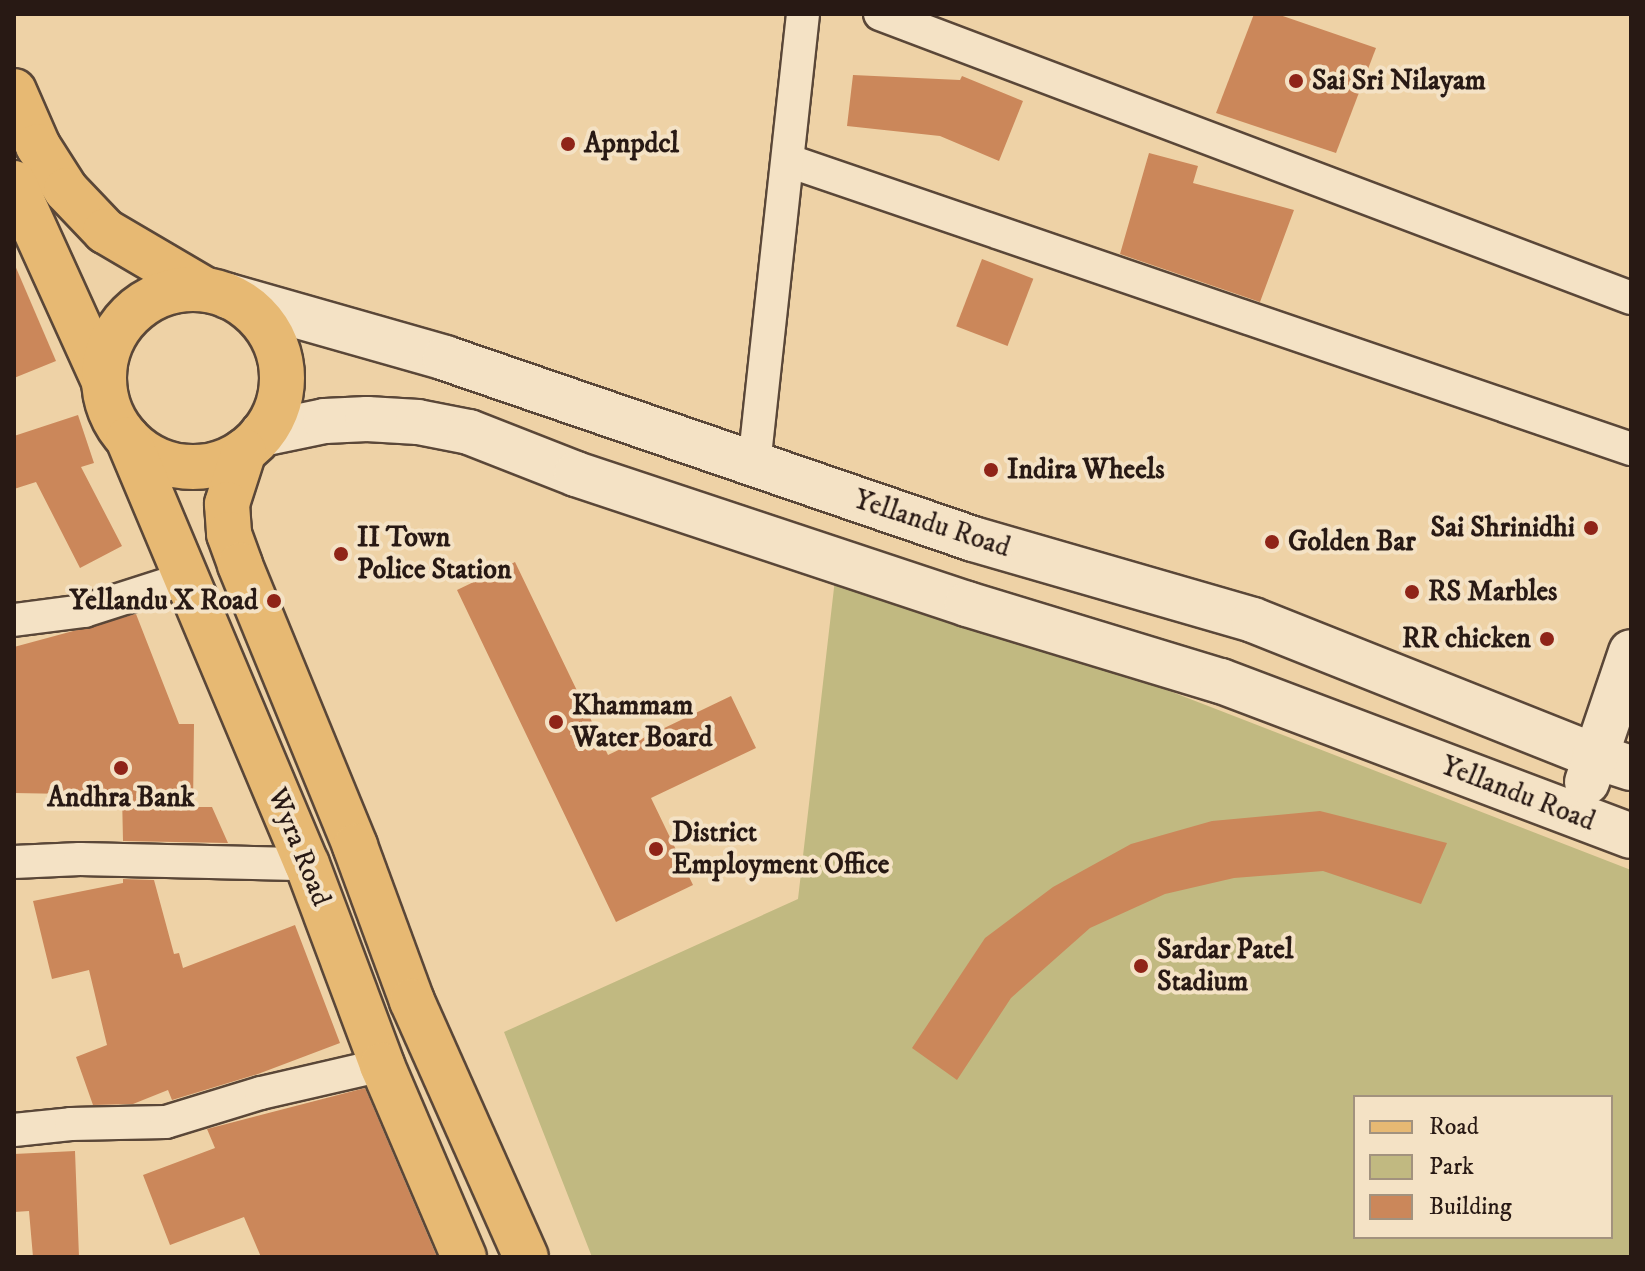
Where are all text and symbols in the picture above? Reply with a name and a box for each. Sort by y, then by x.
place label: Sai Sri Nilayam [1312,64,1486,98]
marker: Sai Sri Nilayam [1287,72,1305,90]
place label: Apnpdcl [584,127,679,161]
marker: Apnpdcl [559,135,577,153]
place label: Indira Wheels [1007,453,1165,487]
marker: Indira Wheels [982,461,1000,479]
street label: Yellandu Road [850,483,1014,565]
place label: Sai Shrinidhi [1430,511,1575,545]
marker: Sai Shrinidhi [1582,519,1600,537]
place label: II Town Police Station [357,521,512,587]
place label: Golden Bar [1288,525,1416,559]
marker: Golden Bar [1263,533,1281,551]
marker: II Town Police Station [332,545,350,563]
place label: RS Marbles [1428,575,1557,609]
marker: RS Marbles [1403,583,1421,601]
place label: Yellandu X Road [69,584,258,618]
marker: Yellandu X Road [265,592,283,610]
place label: RR chicken [1402,622,1531,656]
marker: RR chicken [1538,630,1556,648]
place label: Khammam Water Board [572,689,712,755]
marker: Khammam Water Board [547,713,565,731]
street label: Yellandu Road [1436,749,1600,839]
marker: Andhra Bank [112,759,130,777]
place label: Andhra Bank [47,781,195,815]
street label: Wyra Road [260,783,338,911]
place label: District Employment Office [672,816,889,882]
marker: District Employment Office [647,840,665,858]
place label: Sardar Patel Stadium [1157,933,1293,999]
marker: Sardar Patel Stadium [1132,957,1150,975]
legend [1353,1095,1613,1239]
text: Road [1429,1112,1479,1142]
text: Park [1429,1152,1474,1182]
text: Building [1429,1192,1512,1222]

